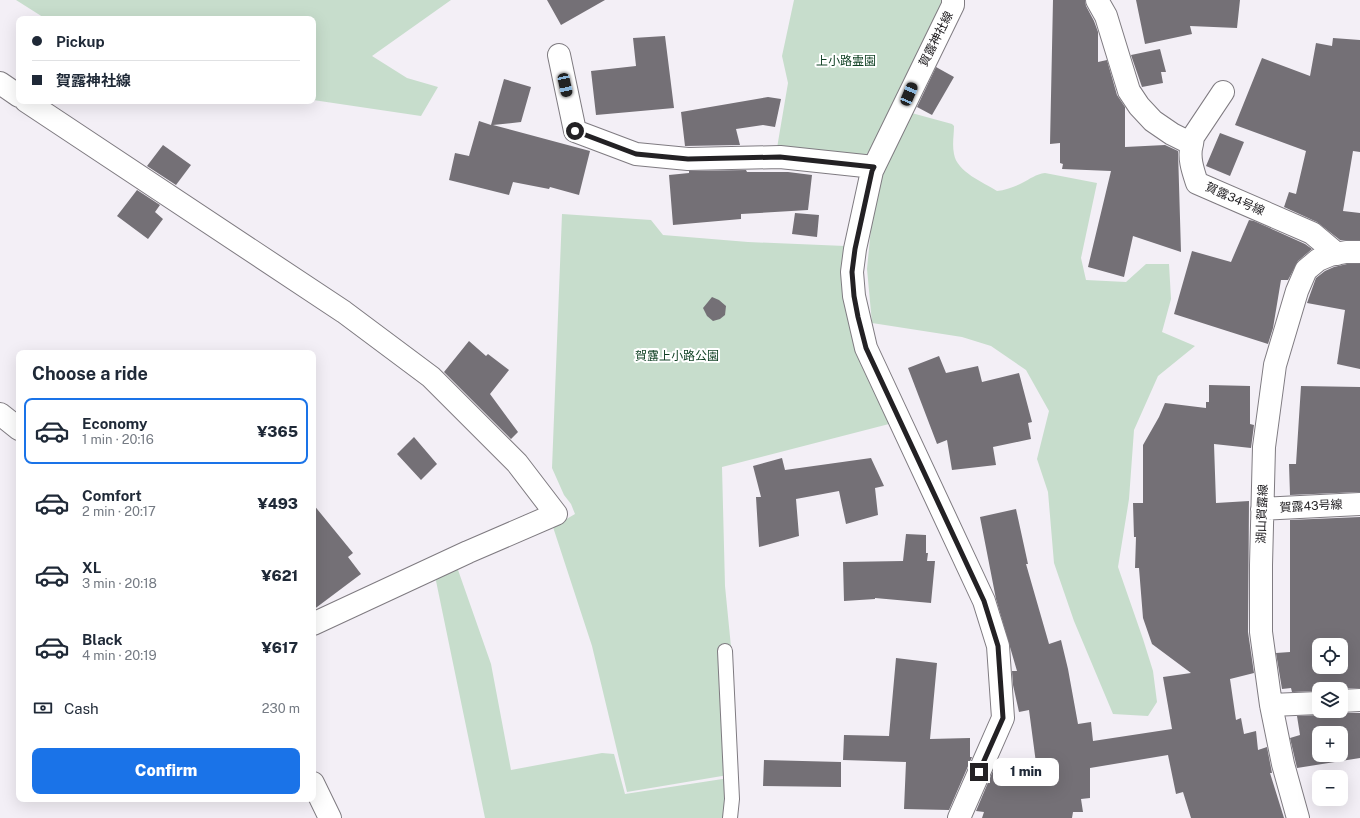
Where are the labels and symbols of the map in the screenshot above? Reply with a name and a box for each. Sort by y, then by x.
street label: 賀露神社線 [916,9,956,69]
park label: 上小路霊園 [816,54,876,68]
car [557,72,573,98]
car [899,81,919,107]
route start [566,122,584,140]
street label: 賀露34号線 [1203,180,1267,218]
park label: 賀露上小路公園 [635,349,719,363]
street label: 湖山賀露線 [1254,484,1270,544]
street label: 賀露43号線 [1279,497,1343,515]
callout: 1 min [993,758,1059,786]
route end [970,763,988,781]

